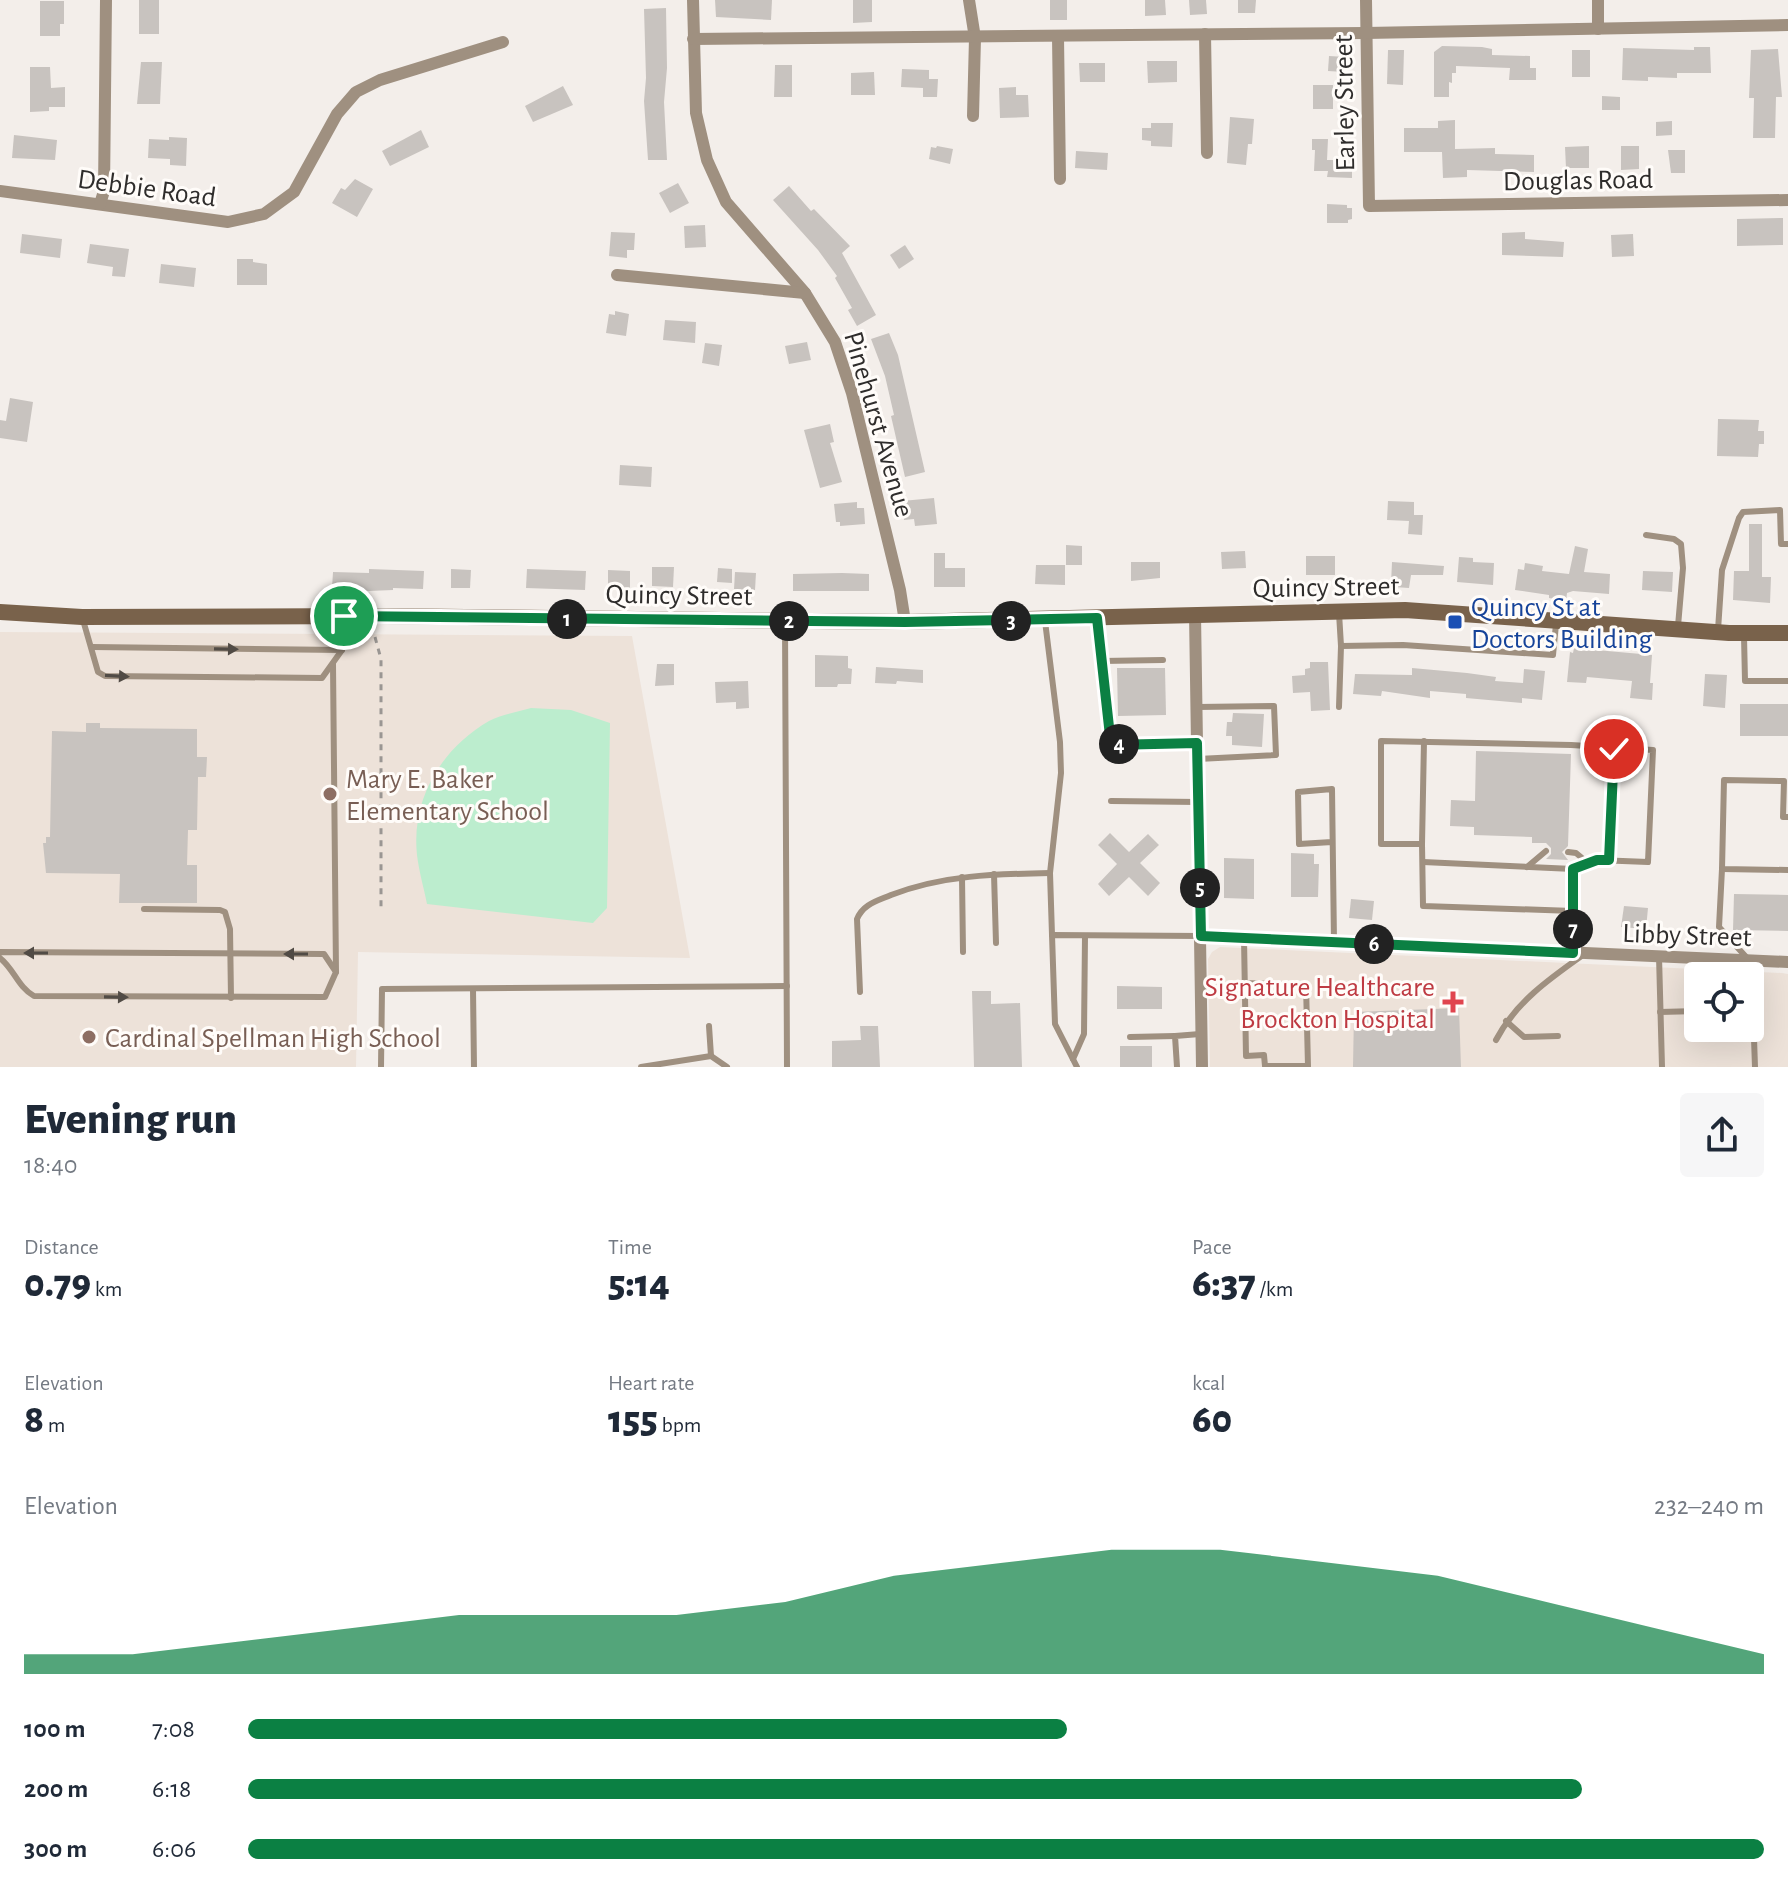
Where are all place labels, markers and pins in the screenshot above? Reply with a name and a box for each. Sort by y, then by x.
pin [310,582,378,650]
place label: Quincy St at Doctors Building [1471,594,1652,654]
pin: 1 [547,599,587,639]
pin: 2 [769,601,809,641]
pin: 3 [991,601,1031,641]
marker: Quincy St at Doctors Building [1446,613,1464,631]
pin [1580,715,1648,783]
pin: 4 [1099,724,1139,764]
place label: Mary E. Baker Elementary School [346,766,549,826]
marker: Mary E. Baker Elementary School [321,785,339,803]
pin: 5 [1180,868,1220,908]
pin: 7 [1553,909,1593,949]
pin: 6 [1354,924,1394,964]
place label: Signature Healthcare Brockton Hospital [1205,974,1435,1034]
marker: Signature Healthcare Brockton Hospital [1442,991,1464,1013]
place label: Cardinal Spellman High School [105,1025,441,1053]
marker: Cardinal Spellman High School [80,1028,98,1046]

